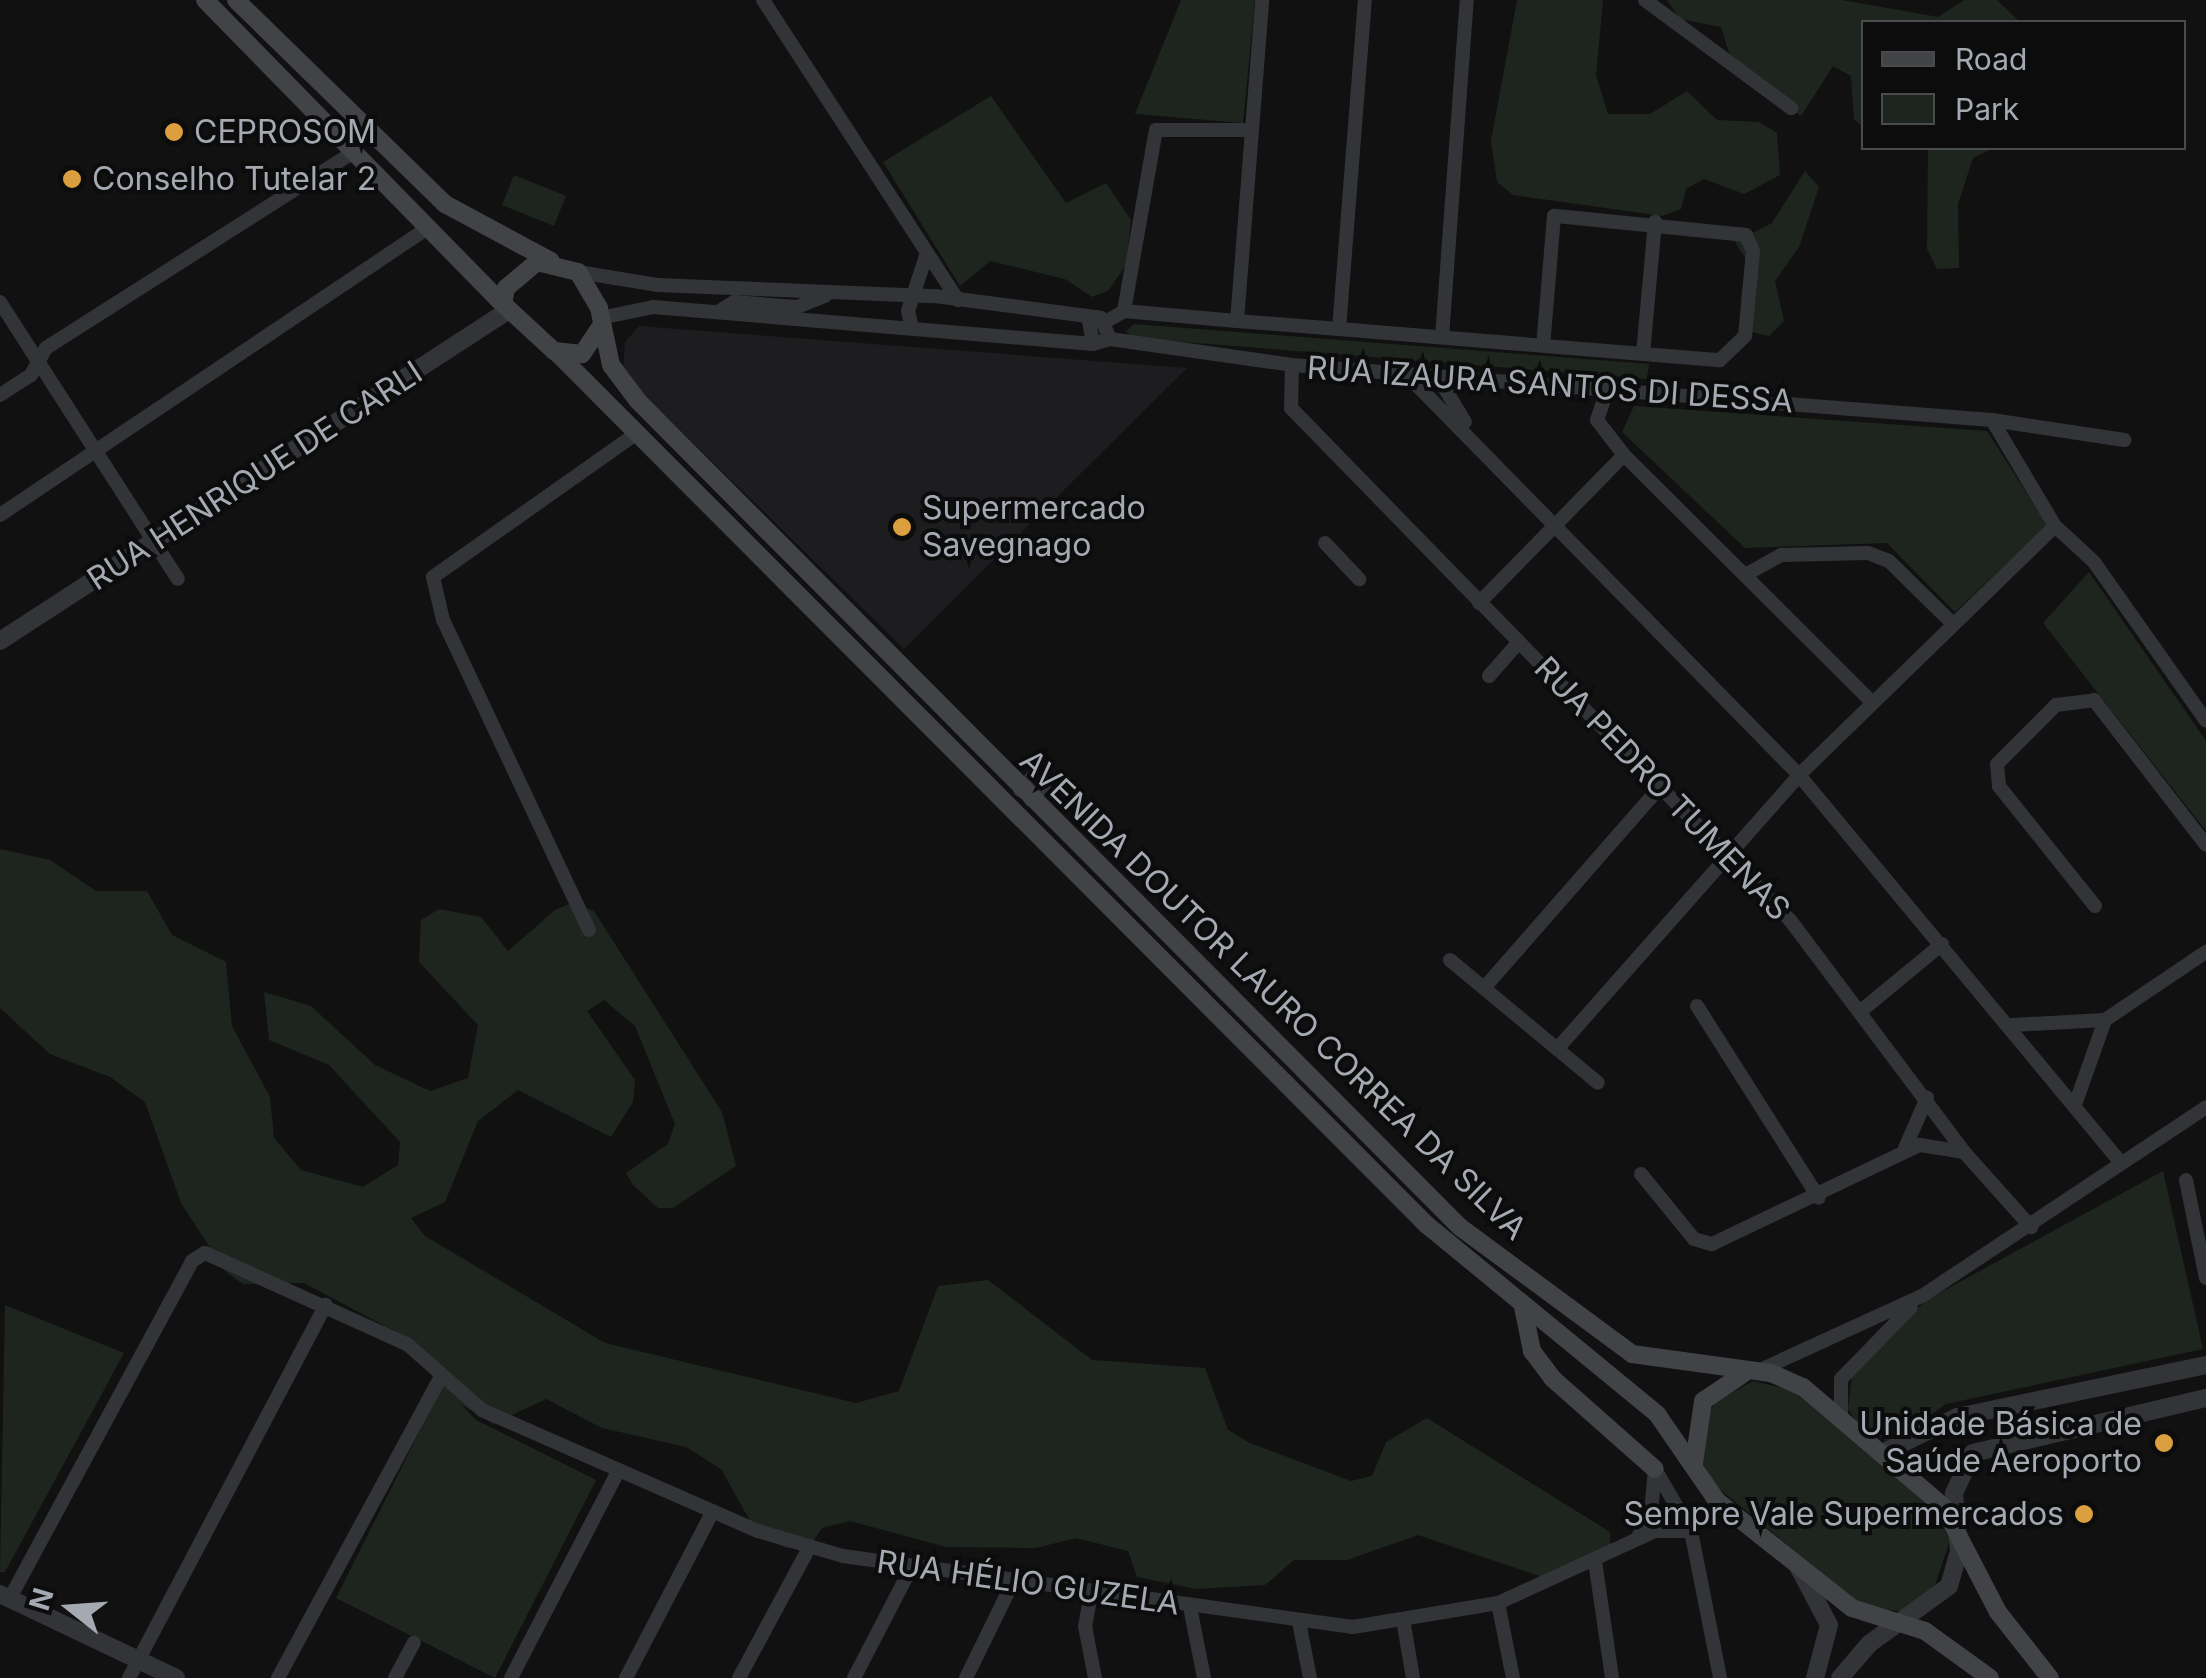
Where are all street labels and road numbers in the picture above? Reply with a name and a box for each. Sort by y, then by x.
street label: RUA IZAURA SANTOS DI DESSA [1306,349,1794,421]
street label: RUA HENRIQUE DE CARLI [81,353,429,599]
street label: RUA PEDRO TUMENAS [1526,649,1798,929]
street label: AVENIDA DOUTOR LAURO CORREA DA SILVA [1012,742,1534,1248]
street label: RUA HÉLIO GUZELA [874,1543,1182,1623]

